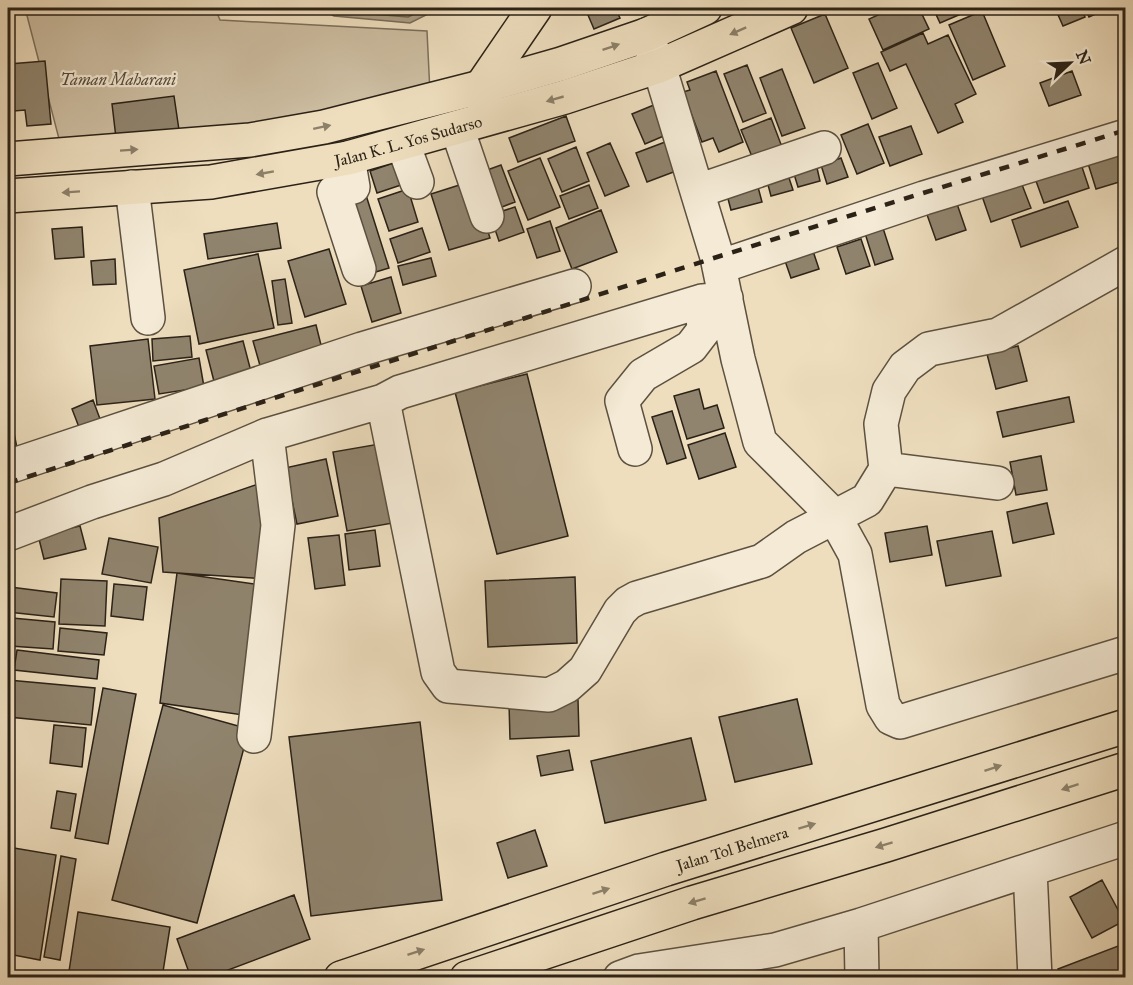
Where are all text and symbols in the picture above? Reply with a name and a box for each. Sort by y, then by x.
one-way arrow [729,27,746,36]
north arrow [1040,33,1100,93]
one-way arrow [602,41,620,51]
text: N [1072,47,1095,68]
park label: Taman Maharani [60,70,176,89]
one-way arrow [546,95,564,105]
street label: Jalan K. L. Yos Sudarso [331,111,484,171]
one-way arrow [313,122,332,131]
one-way arrow [119,145,138,155]
one-way arrow [255,169,274,178]
one-way arrow [61,187,80,196]
one-way arrow [985,763,1003,772]
one-way arrow [1061,783,1079,792]
one-way arrow [798,821,816,830]
street label: Jalan Tol Belmera [672,822,791,876]
one-way arrow [875,841,893,850]
one-way arrow [592,885,610,895]
one-way arrow [688,897,706,906]
one-way arrow [407,947,425,956]

